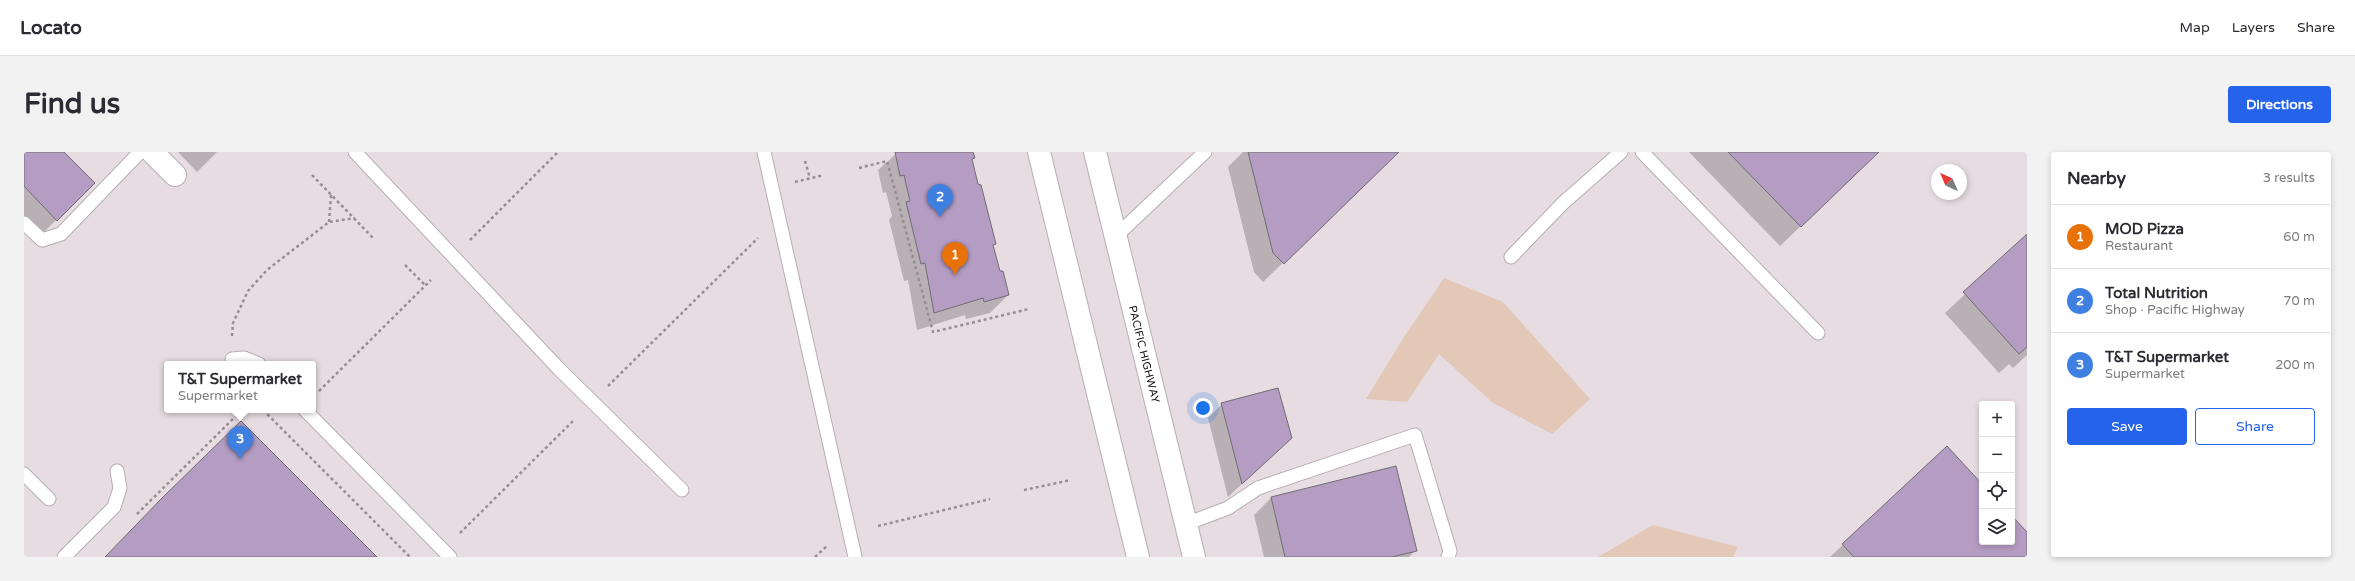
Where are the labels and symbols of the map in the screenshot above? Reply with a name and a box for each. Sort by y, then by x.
north arrow [1931,164,1967,200]
pin: 2 [927,184,953,217]
pin: 1 [942,242,968,275]
street label: PACIFIC HIGHWAY [1126,304,1162,404]
your location [1193,398,1213,418]
pin: 3 [227,426,253,459]

